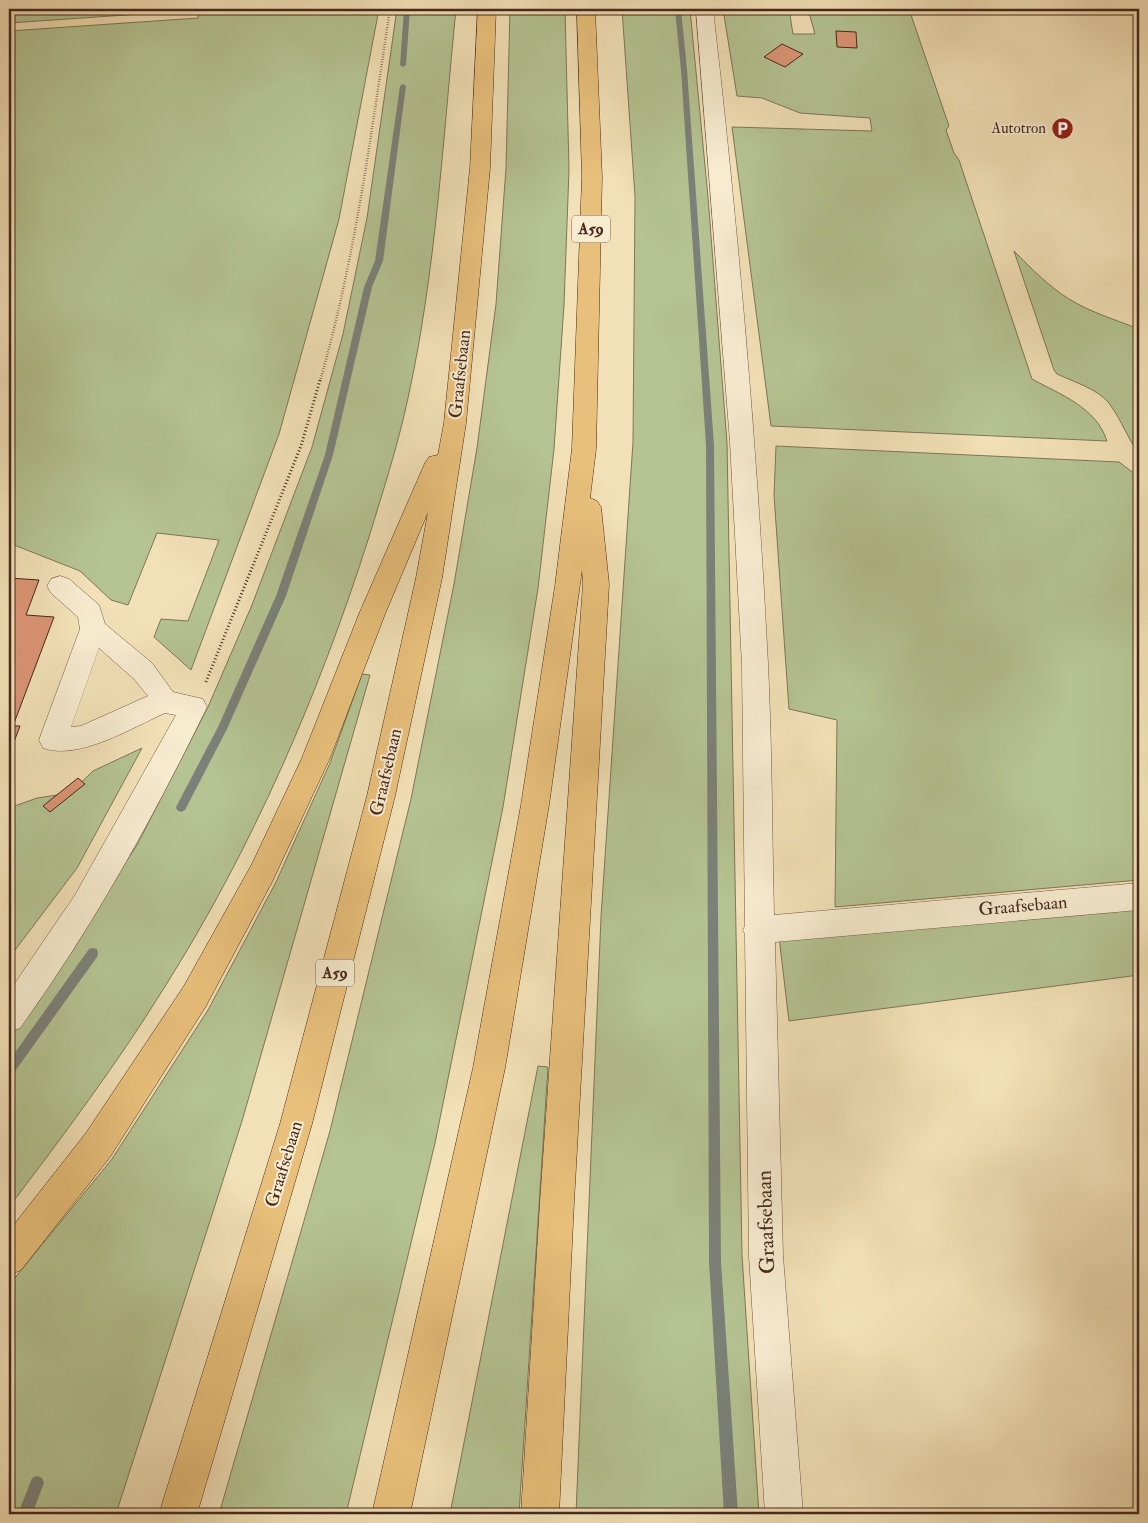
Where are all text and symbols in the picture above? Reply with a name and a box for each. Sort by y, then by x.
parking icon: Autotron [1050,116,1074,140]
place label: Autotron [990,119,1046,138]
road number: A59 [572,215,610,242]
street label: Graafsebaan [444,329,476,419]
street label: Graafsebaan [365,726,407,818]
street label: Graafsebaan [978,891,1068,921]
road number: A59 [316,960,354,986]
street label: Graafsebaan [260,1118,308,1210]
street label: Graafsebaan [751,1169,781,1274]

